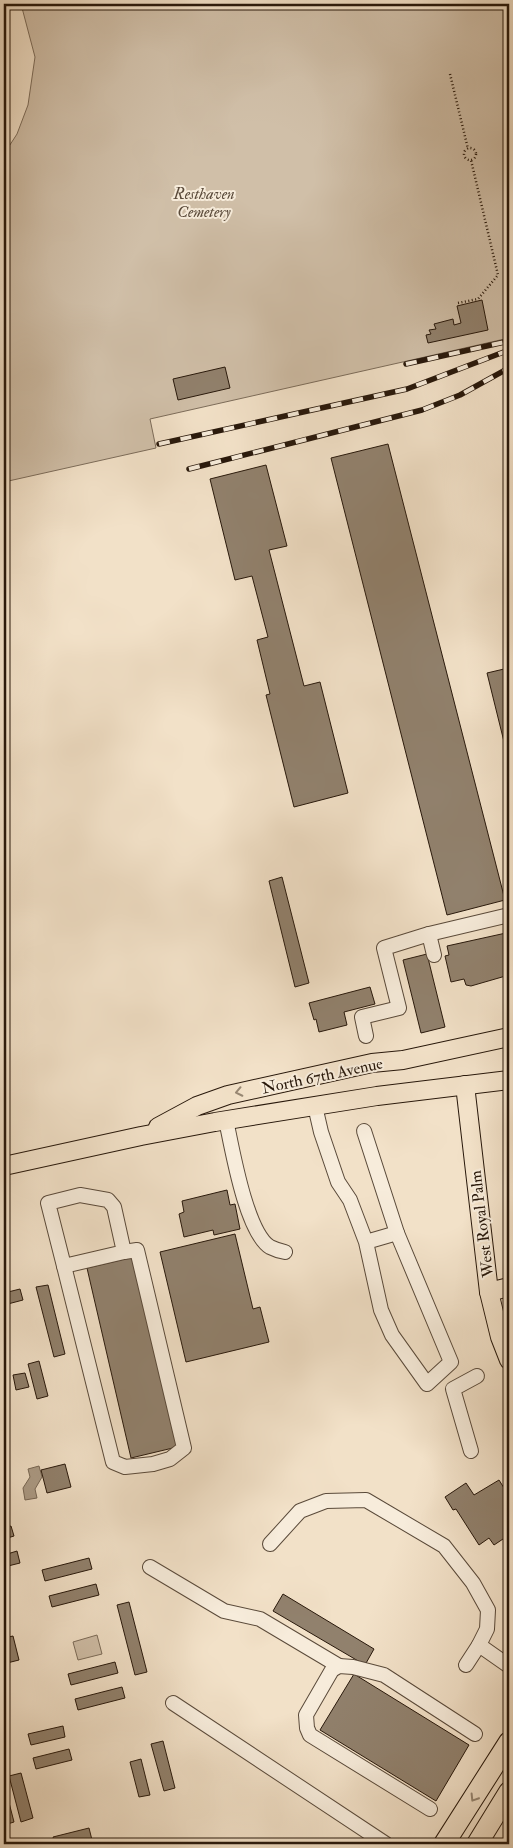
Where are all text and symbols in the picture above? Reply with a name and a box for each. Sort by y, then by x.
park label: Resthaven Cemetery [172,184,235,222]
street label: North 67th Avenue [260,1053,385,1099]
one-way arrow [235,1086,244,1097]
street label: West Royal Palm [465,1169,499,1279]
one-way arrow [470,1792,480,1801]

